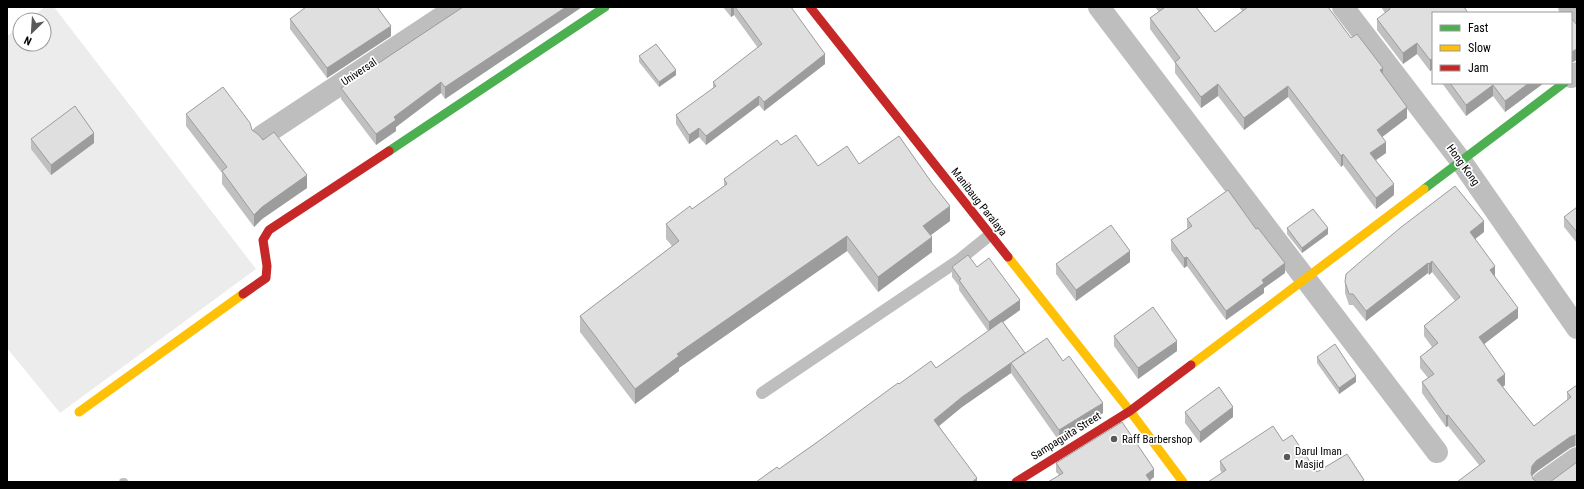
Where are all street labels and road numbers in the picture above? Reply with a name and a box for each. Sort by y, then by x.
street label: Universal [339,55,379,89]
street label: Hong Kong [1444,142,1482,188]
street label: Manibaug Paralaya [948,165,1010,239]
street label: Sampaguita Street [1029,409,1103,463]

